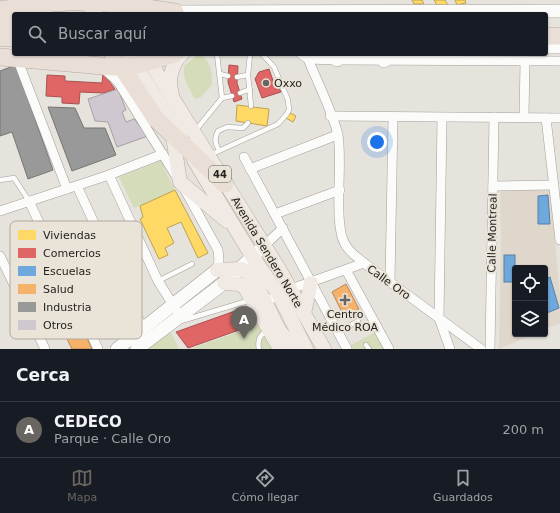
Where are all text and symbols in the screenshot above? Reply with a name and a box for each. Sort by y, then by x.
search box [12,12,548,56]
icon: search [26,23,48,45]
text: Buscar aquí [58,25,146,43]
place label: Oxxo [274,77,302,90]
marker: Oxxo [261,78,271,88]
your location [367,132,387,152]
road number: 44 [209,166,231,182]
street label: Calle Montreal [485,193,500,273]
street label: Avenida Sendero Norte [228,194,305,310]
legend [10,221,142,339]
text: Viviendas [43,229,96,242]
text: Comercios [43,247,101,260]
street label: Calle Oro [364,262,413,303]
text: Escuelas [43,265,91,278]
map controls [512,265,548,337]
button: locate [512,265,548,301]
text: Salud [43,283,74,296]
marker: Centro Médico ROA [339,294,351,306]
text: Industria [43,301,92,314]
button: layers [512,301,548,337]
pin: A [231,306,257,339]
place label: Centro Médico ROA [312,308,379,334]
text: Otros [43,319,73,332]
text: Cerca [16,365,70,385]
text: CEDECO [54,413,122,431]
text: A [24,422,34,437]
text: 200 m [502,422,544,437]
text: Parque · Calle Oro [54,431,171,446]
tab: Mapa [67,467,97,504]
tab: Cómo llegar [232,467,298,504]
tab: Guardados [433,467,493,504]

